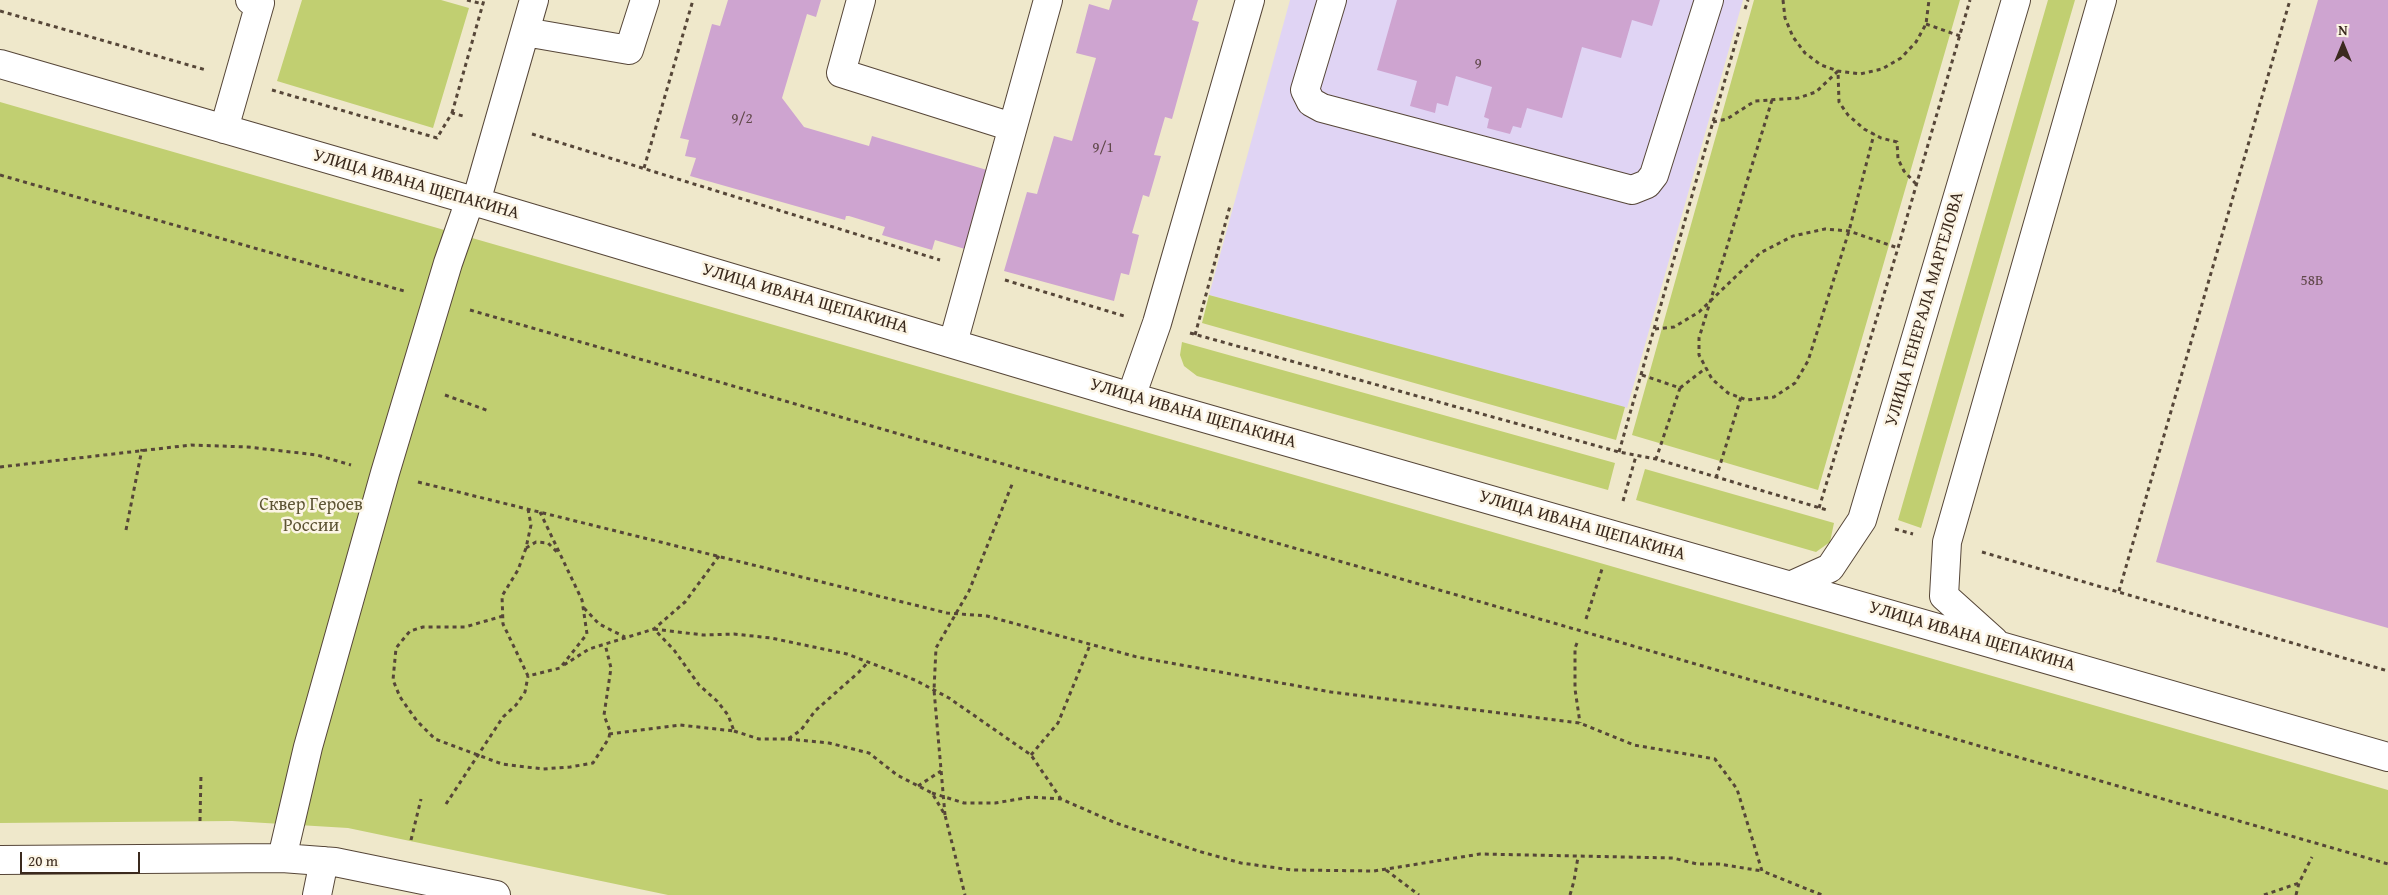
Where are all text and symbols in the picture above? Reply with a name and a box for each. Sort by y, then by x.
north arrow [2318,20,2368,70]
text: N [2338,20,2348,40]
house number: 9 [1474,55,1482,73]
house number: 9/2 [731,110,753,128]
house number: 9/1 [1092,139,1114,157]
street label: УЛИЦА ИВАНА ЩЕПАКИНА [310,145,522,225]
street label: УЛИЦА ГЕНЕРАЛА МАРГЕЛОВА [1881,189,1969,429]
street label: УЛИЦА ИВАНА ЩЕПАКИНА [699,259,911,339]
house number: 58В [2301,272,2323,290]
street label: УЛИЦА ИВАНА ЩЕПАКИНА [1087,374,1299,454]
street label: УЛИЦА ИВАНА ЩЕПАКИНА [1476,486,1688,566]
park label: Сквер Героев России [259,494,363,536]
street label: УЛИЦА ИВАНА ЩЕПАКИНА [1866,597,2078,677]
scale bar [22,842,142,874]
text: 20 m [28,850,58,871]

